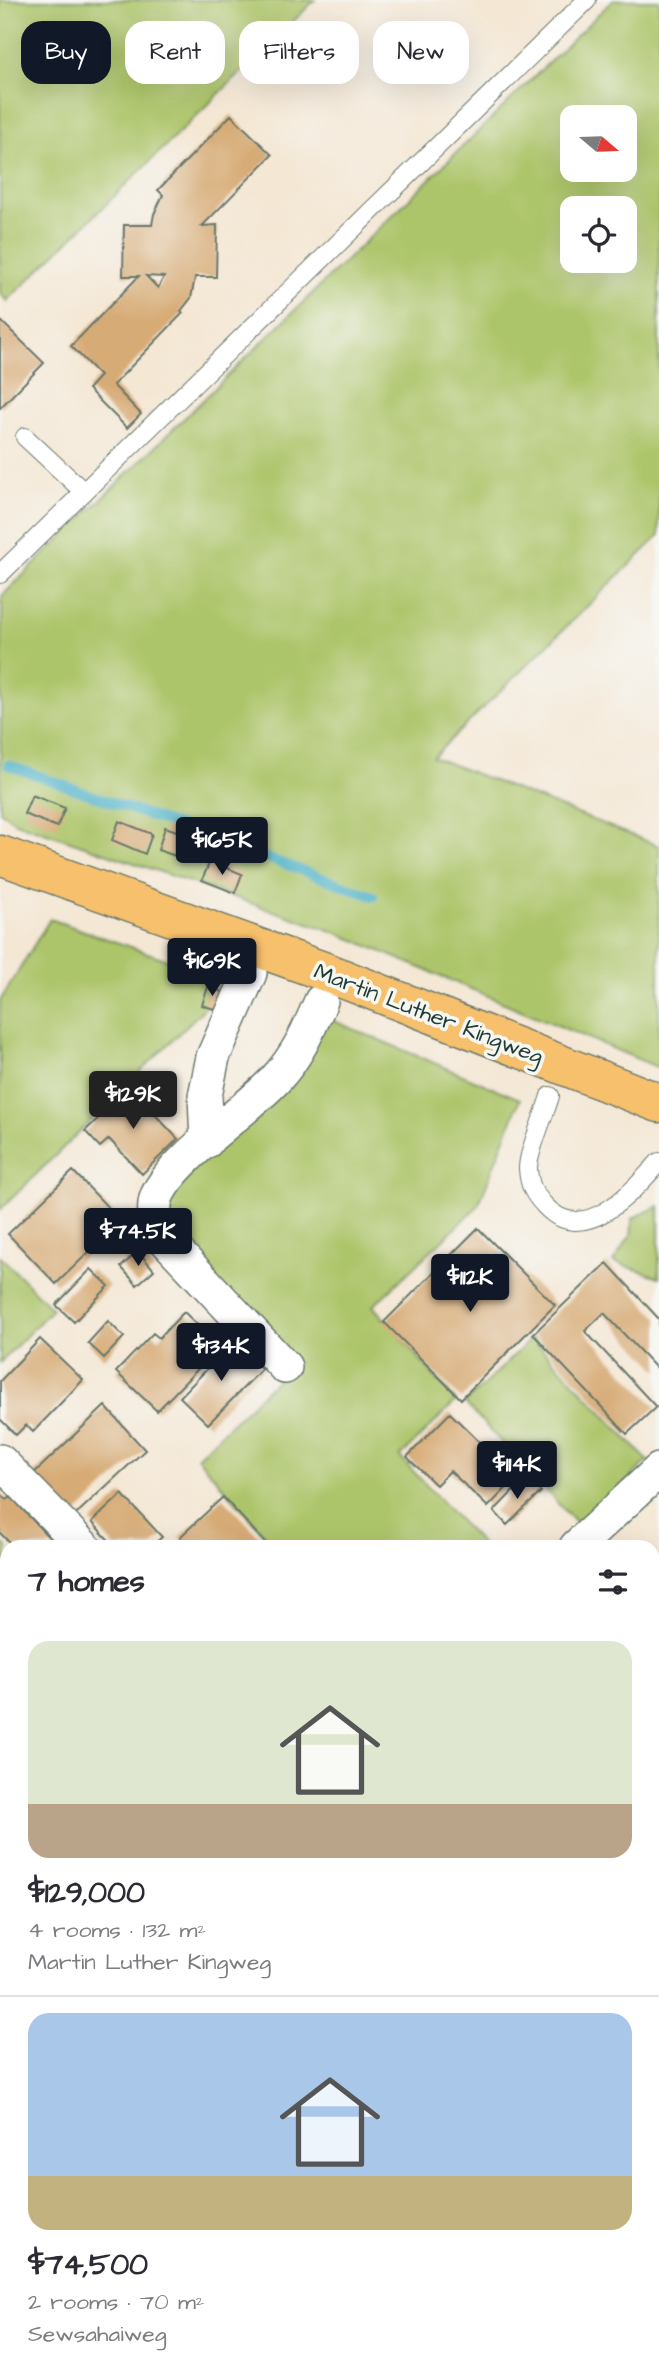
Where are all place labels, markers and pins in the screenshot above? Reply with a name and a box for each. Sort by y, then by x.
pin: $165K [173,818,271,877]
pin: $169K [163,939,261,998]
pin: $129K [84,1072,182,1131]
pin: $74.5K [81,1208,195,1268]
pin: $112K [421,1254,519,1314]
pin: $134K [172,1324,270,1383]
pin: $114K [468,1442,566,1501]

